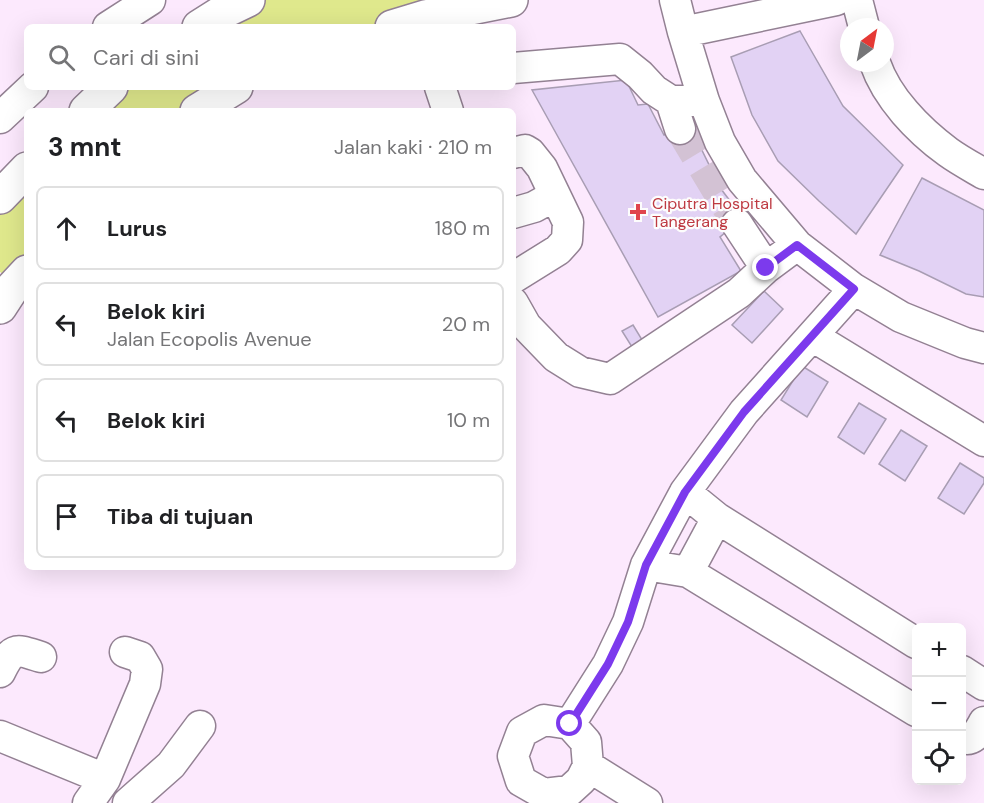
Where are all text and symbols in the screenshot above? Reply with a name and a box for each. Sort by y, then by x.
north arrow [840,18,894,72]
search box [24,24,516,90]
icon: search [45,41,78,74]
text: Cari di sini [93,43,199,72]
text: 3 mnt [48,130,122,164]
text: Jalan kaki · 210 m [334,134,492,160]
place label: Ciputra Hospital Tangerang [652,193,772,232]
marker: Ciputra Hospital Tangerang [629,203,647,221]
icon: ahead [50,212,83,245]
text: Lurus [107,214,167,243]
text: 180 m [435,215,490,241]
route end [752,254,778,280]
text: Belok kiri [107,297,205,326]
icon: left [50,308,83,341]
text: 20 m [442,311,490,337]
text: Jalan Ecopolis Avenue [107,326,312,352]
icon: left [50,404,83,437]
text: Belok kiri [107,406,205,435]
text: 10 m [447,407,490,433]
icon: arrive [50,500,83,533]
text: Tiba di tujuan [107,502,253,531]
map controls [912,623,966,785]
button: + [912,623,966,677]
button: − [912,677,966,731]
route start [556,710,582,736]
button: locate [912,731,966,785]

